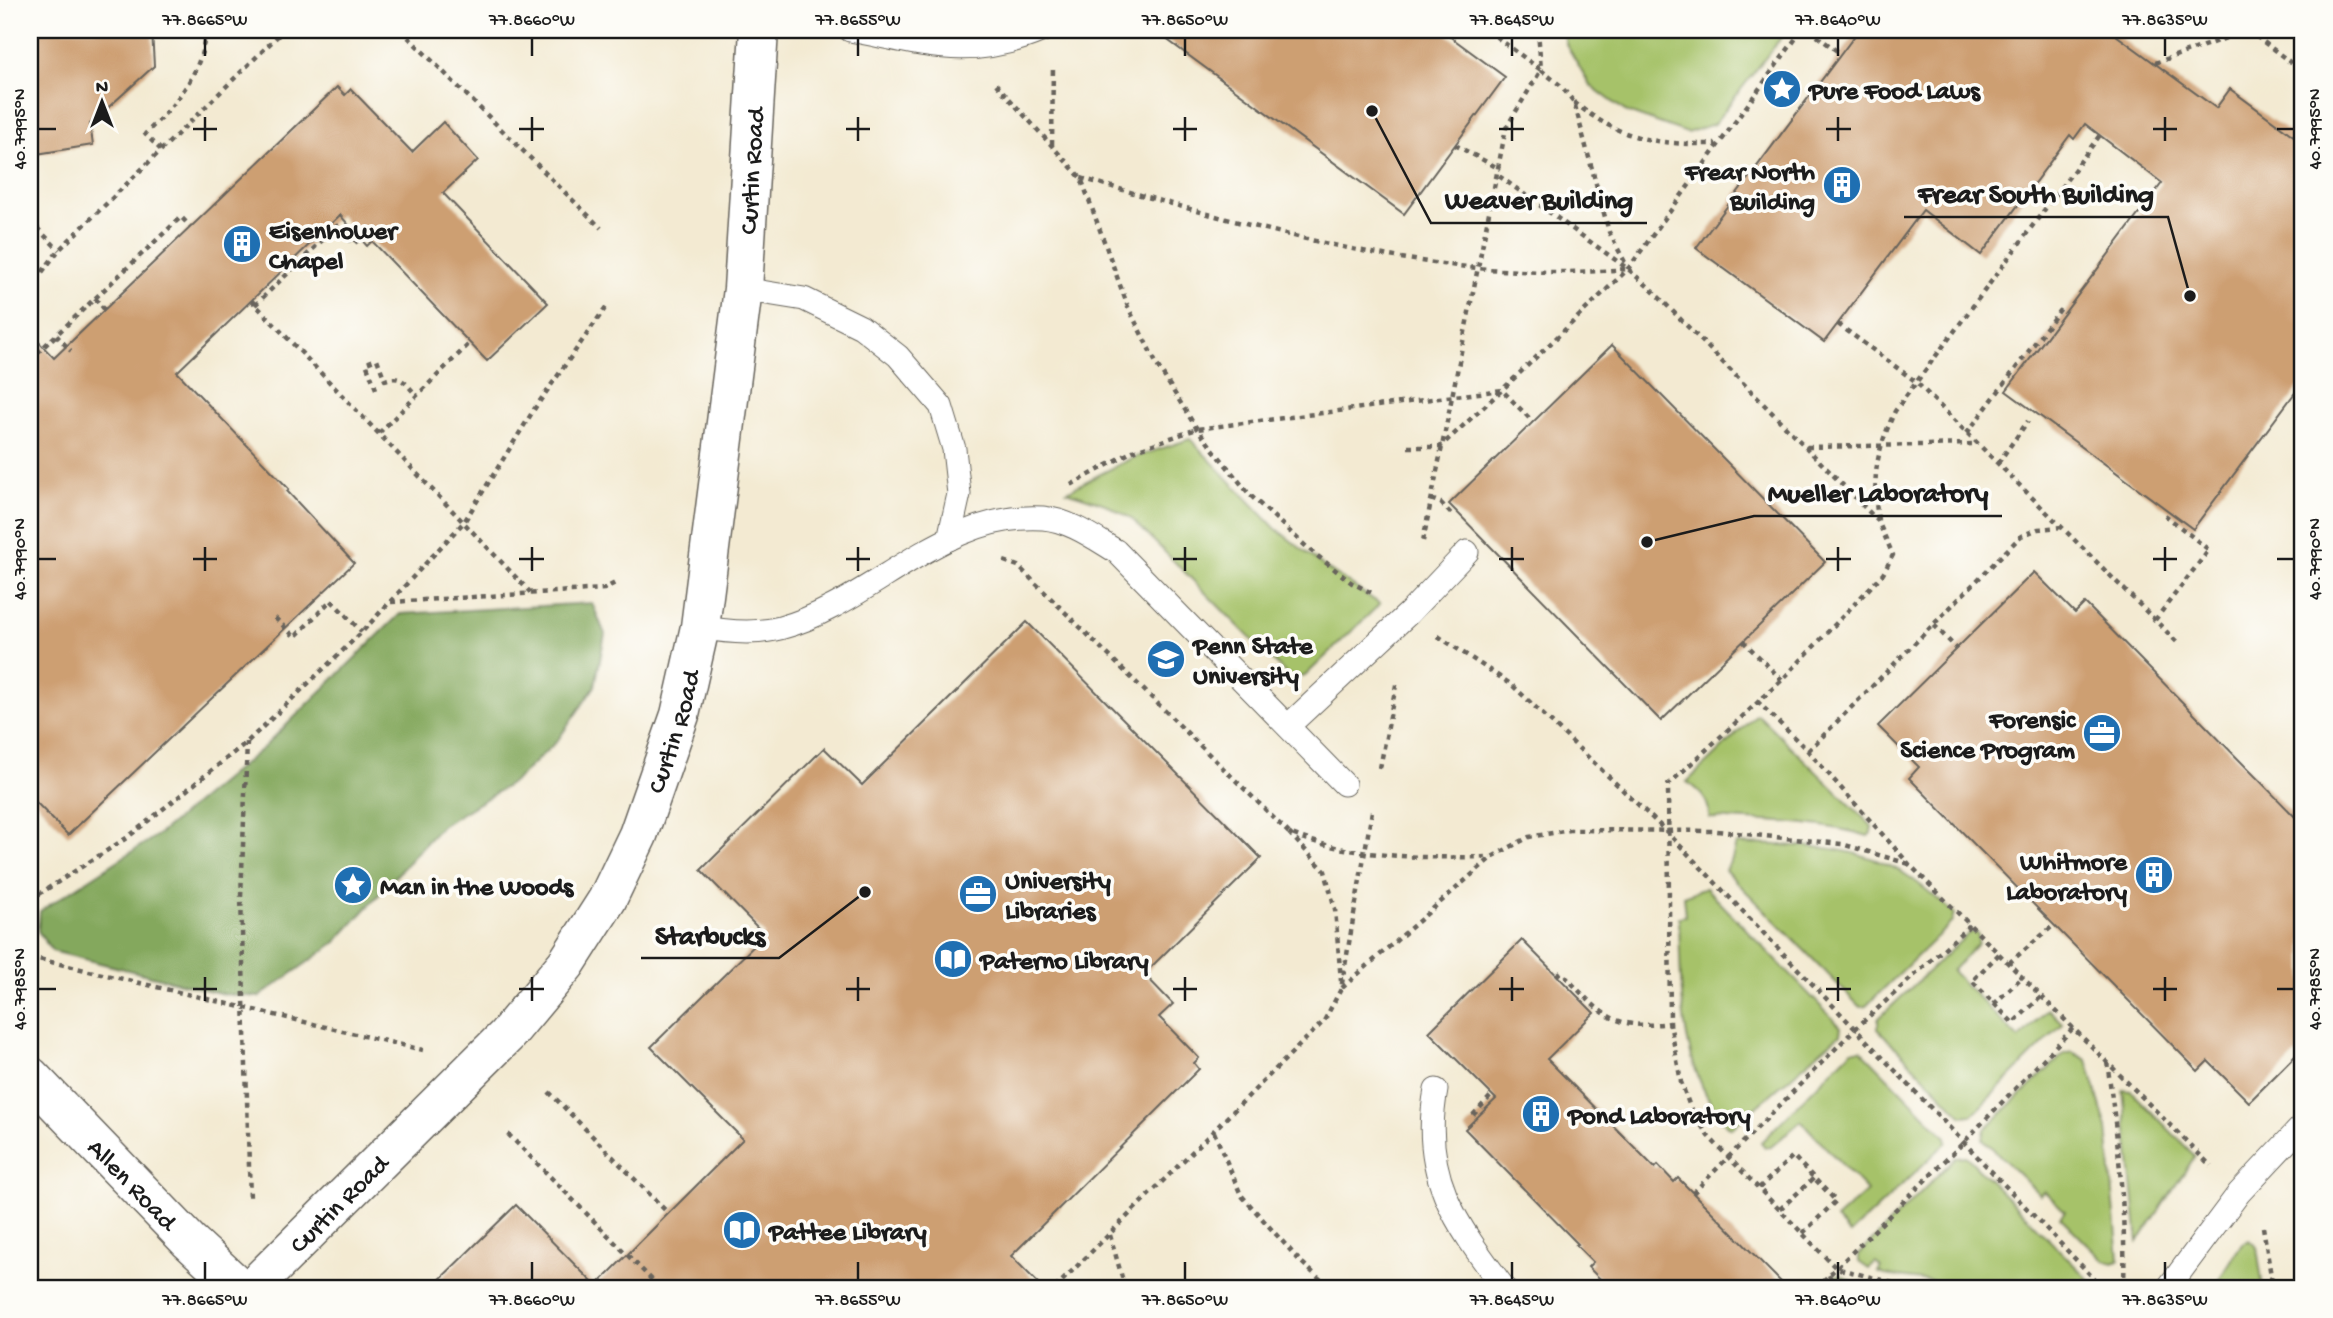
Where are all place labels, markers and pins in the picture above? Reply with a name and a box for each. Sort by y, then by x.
place icon: Pure Food Laws [1761,68,1803,110]
place label: Pure Food Laws [1807,78,1981,109]
place label: Frear North Building [1684,159,1815,220]
building icon: Frear North Building [1821,164,1863,206]
callout: Frear South Building [1904,168,2168,217]
callout: Weaver Building [1431,174,1647,223]
place label: Eisenhower Chapel [269,218,399,279]
building icon: Eisenhower Chapel [221,223,263,265]
callout: Mueller Laboratory [1754,467,2002,516]
place label: Penn State University [1191,633,1314,694]
school or university icon: Penn State University [1145,638,1187,680]
place label: Forensic Science Program [1900,707,2077,768]
office icon: Forensic Science Program [2081,712,2123,754]
place label: Whitmore Laboratory [2006,849,2129,910]
building icon: Whitmore Laboratory [2133,854,2175,896]
place icon: Man in the Woods [332,864,374,906]
place label: University Libraries [1005,868,1111,929]
office icon: University Libraries [957,873,999,915]
place label: Man in the Woods [380,874,575,905]
callout: Starbucks [641,909,779,958]
library icon: Paterno Library [932,938,974,980]
place label: Paterno Library [978,948,1149,979]
building icon: Pond Laboratory [1520,1093,1562,1135]
place label: Pond Laboratory [1566,1103,1751,1134]
library icon: Pattee Library [721,1209,763,1251]
place label: Pattee Library [767,1219,927,1250]

